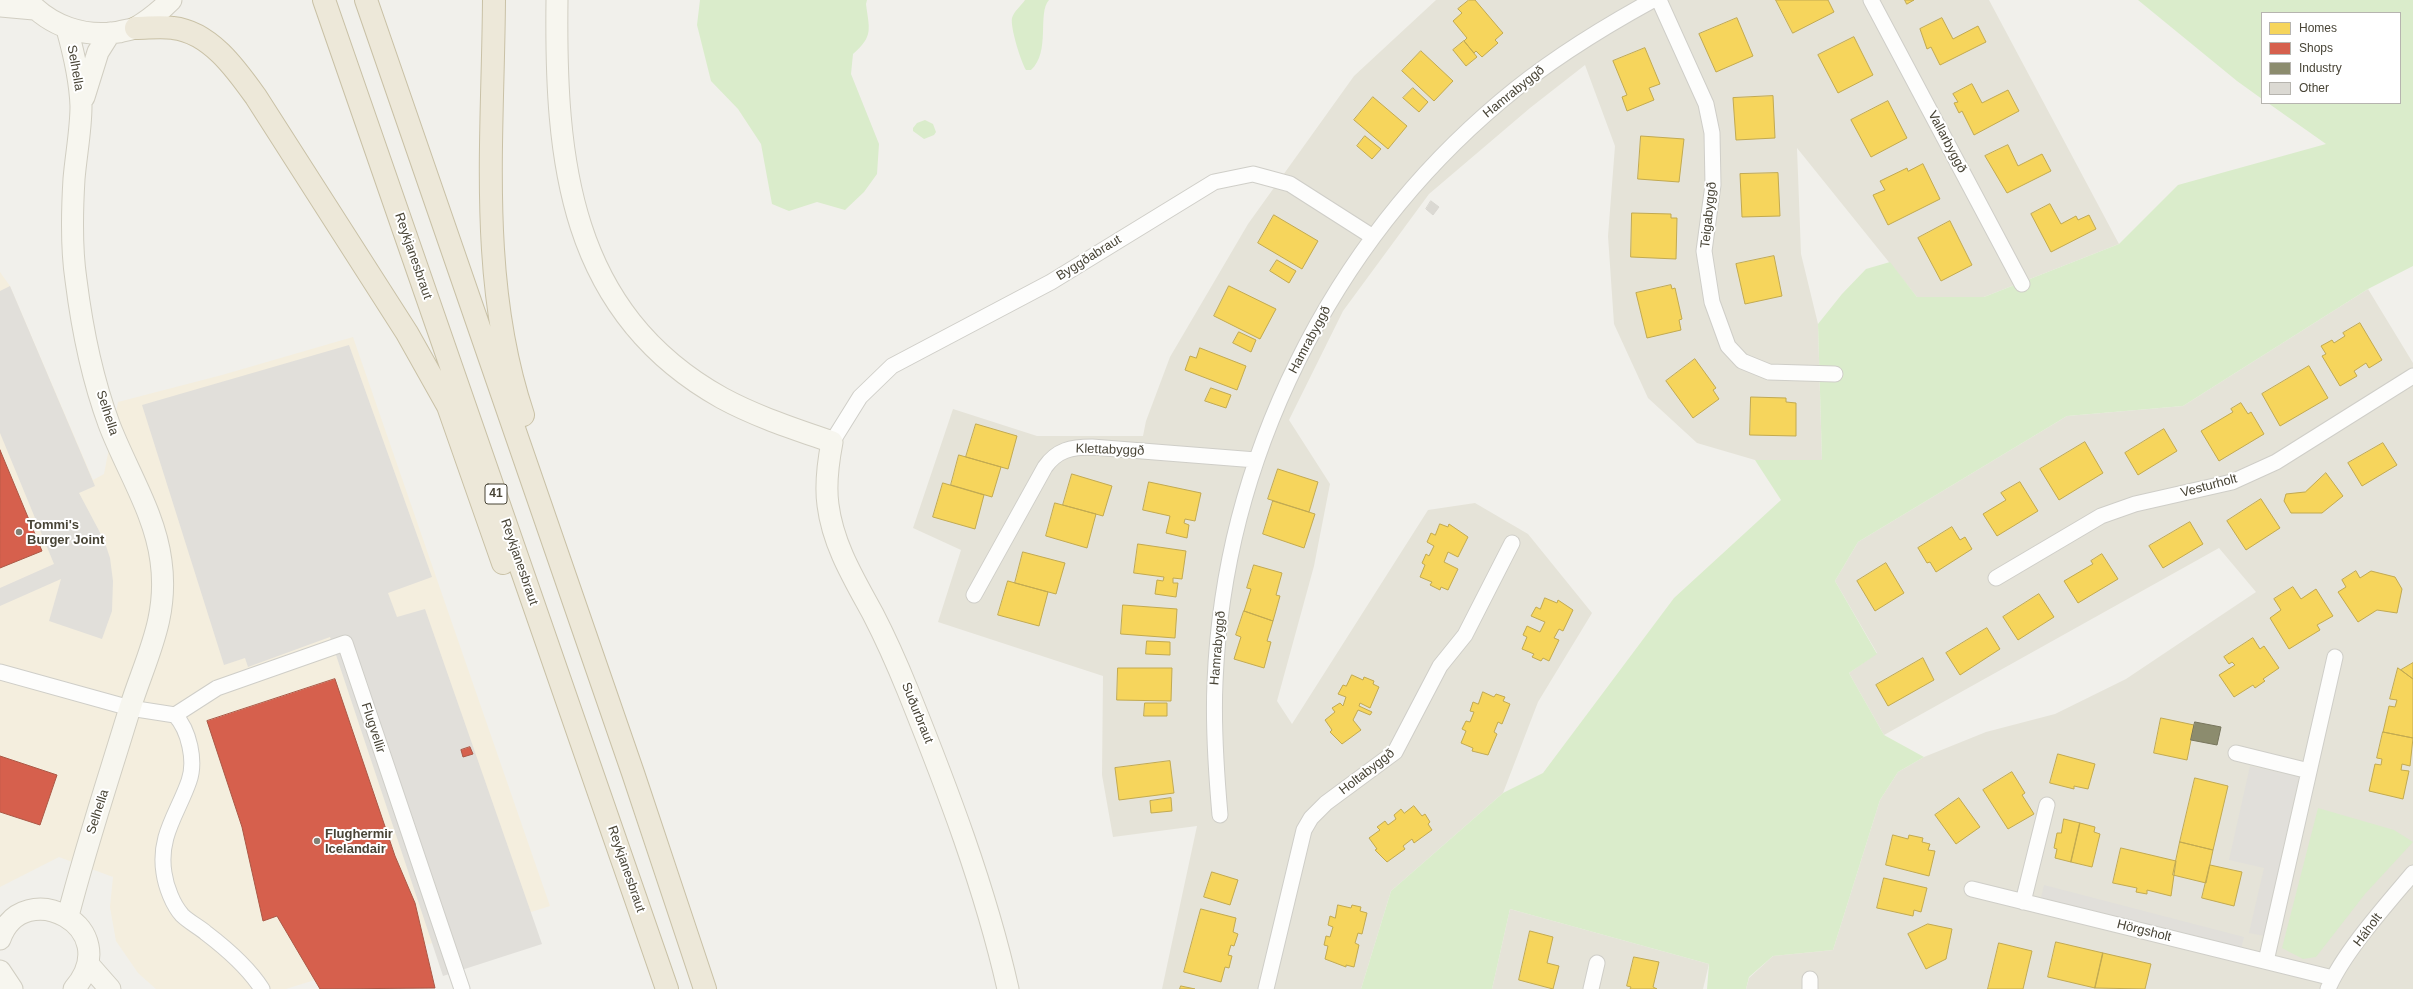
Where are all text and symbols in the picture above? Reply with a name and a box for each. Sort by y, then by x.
legend [2261,12,2401,104]
text: Homes [2299,21,2337,35]
text: Shops [2299,41,2333,55]
street label: Selhella [63,44,87,92]
text: Industry [2299,61,2342,75]
street label: Hamrabyggð [1480,63,1548,121]
text: Other [2299,81,2329,95]
street label: Vallarbyggð [1924,108,1970,176]
street label: Teigabyggð [1698,181,1720,249]
street label: Reykjanesbraut [391,211,435,301]
street label: Byggðabraut [1054,232,1124,284]
street label: Hamrabyggð [1286,303,1334,377]
street label: Selhella [92,389,122,437]
street label: Klettabyggð [1075,441,1145,459]
street label: Vesturholt [2179,471,2239,501]
road number: 41 [485,484,507,504]
place label: Tommi's Burger Joint [27,517,104,548]
street label: Reykjanesbraut [497,517,541,607]
marker: Tommi's Burger Joint [14,527,24,537]
street label: Hamrabyggð [1207,610,1229,686]
street label: Suðurbraut [898,680,936,746]
street label: Flugvellir [358,701,388,755]
street label: Holtabyggð [1336,746,1398,798]
street label: Selhella [83,788,113,836]
street label: Reykjanesbraut [604,824,648,914]
place label: Flughermir Icelandair [325,826,393,857]
marker: Flughermir Icelandair [312,836,322,846]
street label: Háholt [2350,910,2386,950]
street label: Hörgsholt [2115,917,2173,945]

